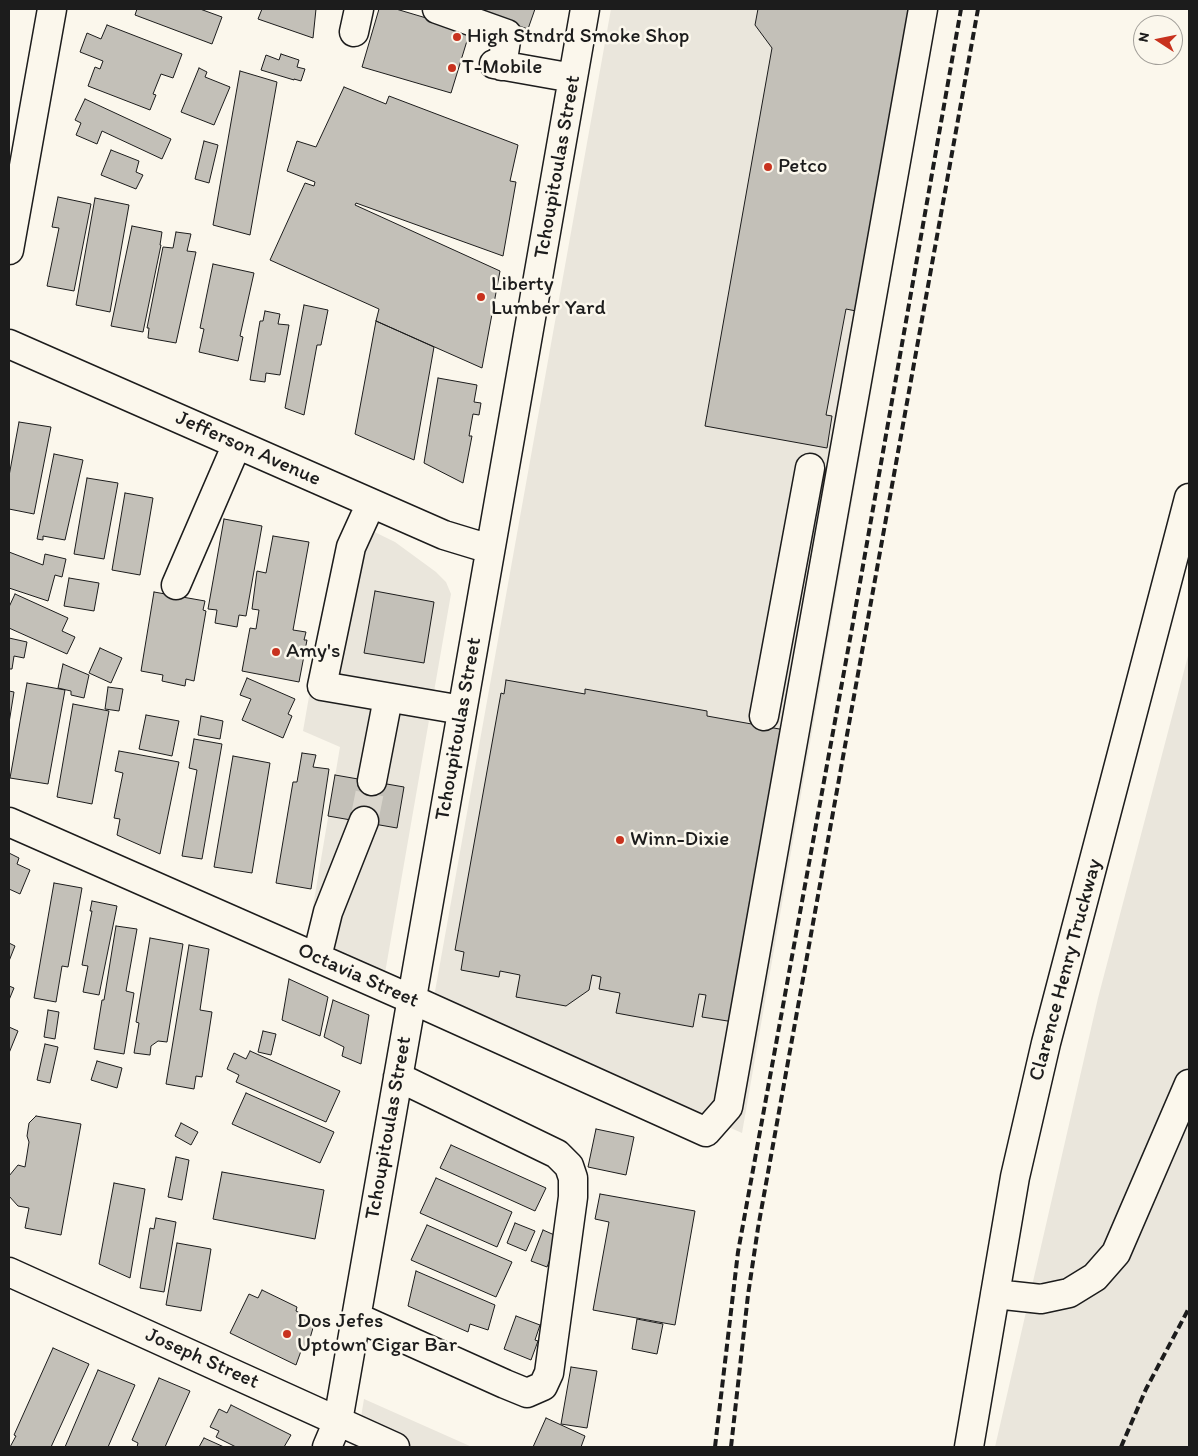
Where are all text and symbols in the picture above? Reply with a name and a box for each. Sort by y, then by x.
north arrow [1133,15,1183,65]
place label: High Stndrd Smoke Shop [467,24,689,50]
marker: High Stndrd Smoke Shop [451,31,463,43]
text: N [1135,31,1153,44]
place label: T-Mobile [462,55,542,81]
marker: T-Mobile [446,62,458,74]
street label: Tchoupitoulas Street [529,73,587,261]
place label: Petco [778,154,827,180]
marker: Petco [762,161,774,173]
place label: Liberty Lumber Yard [491,272,606,322]
marker: Liberty Lumber Yard [475,291,487,303]
street label: Jefferson Avenue [172,406,324,492]
street label: Tchoupitoulas Street [430,635,488,823]
place label: Amy's [286,639,340,665]
marker: Amy's [270,646,282,658]
place label: Winn-Dixie [630,827,729,853]
marker: Winn-Dixie [614,834,626,846]
street label: Clarence Henry Truckway [1024,856,1108,1084]
street label: Octavia Street [294,938,422,1014]
street label: Tchoupitoulas Street [360,1034,418,1222]
place label: Dos Jefes Uptown Cigar Bar [297,1309,457,1359]
street label: Joseph Street [141,1323,263,1395]
marker: Dos Jefes Uptown Cigar Bar [281,1328,293,1340]

